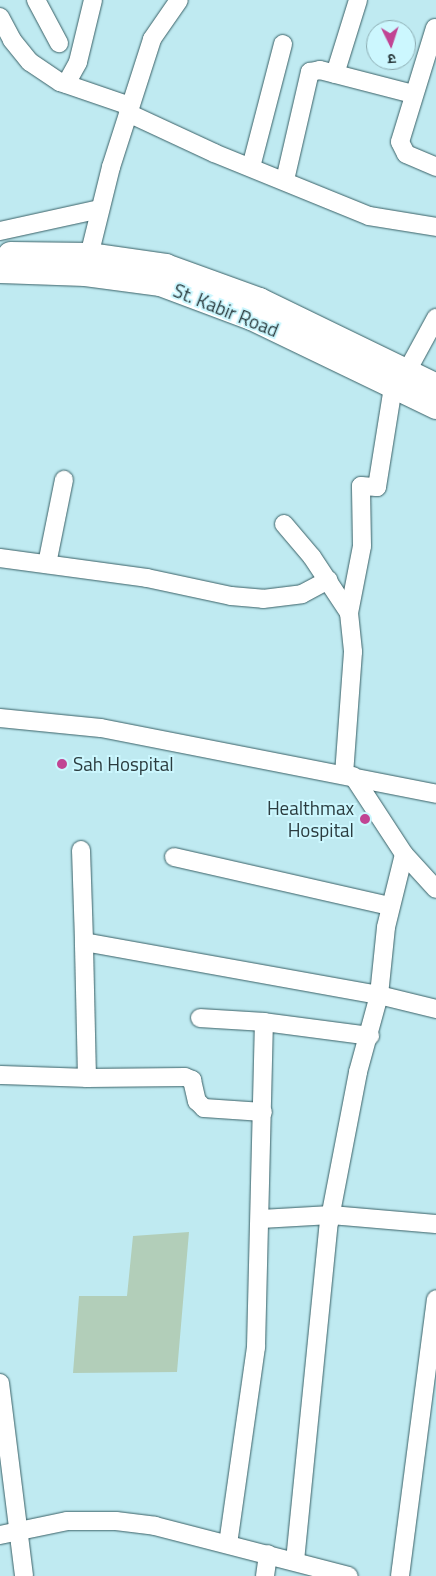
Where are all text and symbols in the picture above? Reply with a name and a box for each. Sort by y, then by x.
north arrow [366,20,416,70]
text: उ [387,49,397,70]
street label: St. Kabir Road [170,279,282,341]
place label: Sah Hospital [73,753,174,775]
marker: Sah Hospital [55,757,69,771]
place label: Healthmax Hospital [267,797,354,841]
marker: Healthmax Hospital [358,812,372,826]

